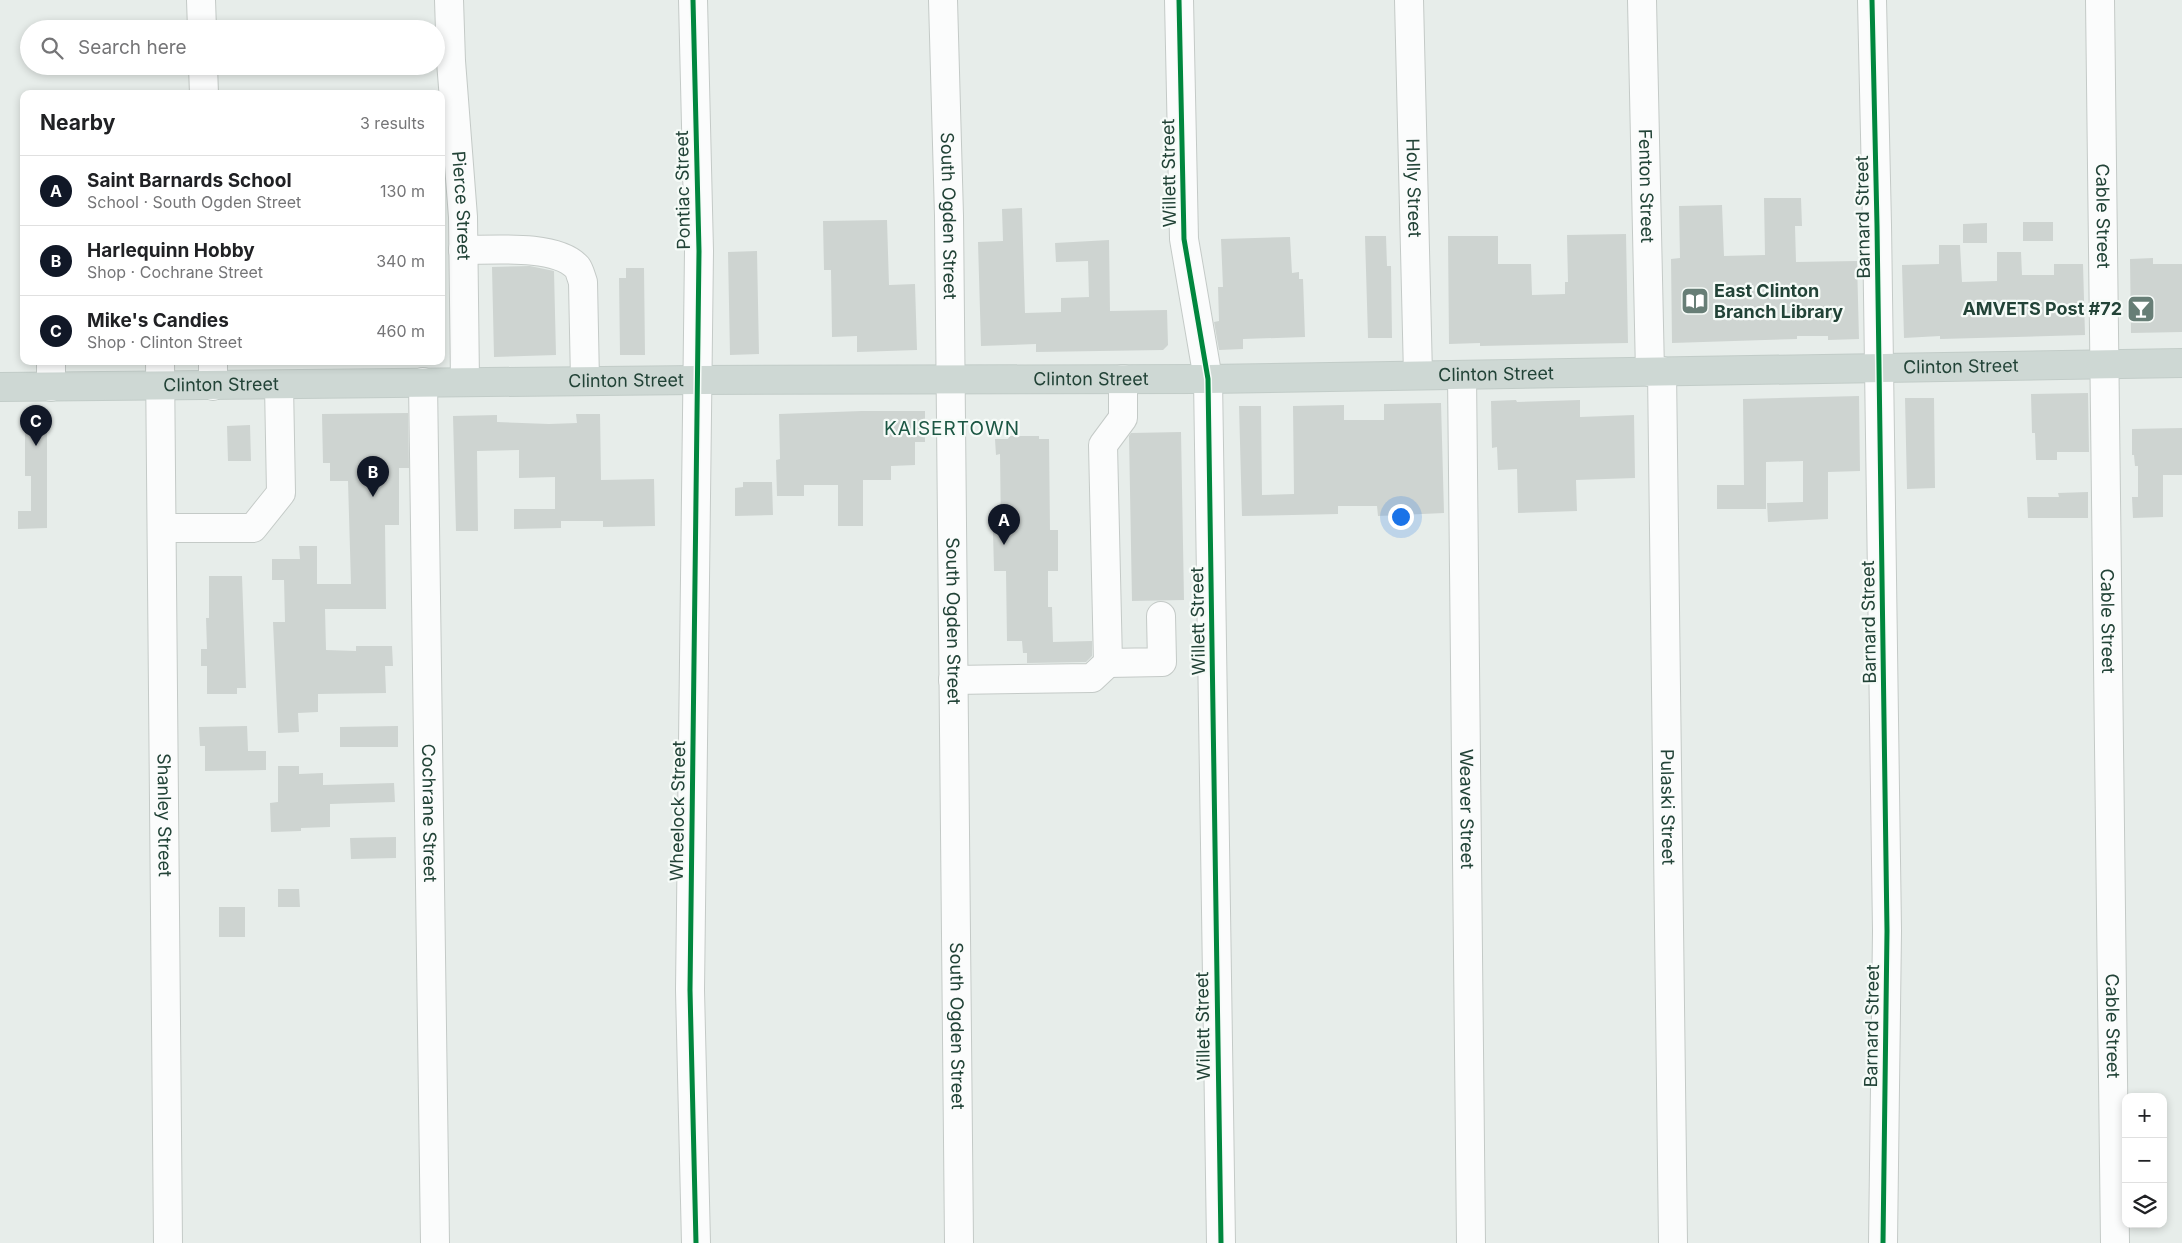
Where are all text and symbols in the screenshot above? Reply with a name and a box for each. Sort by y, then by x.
search box [20,20,445,75]
icon: search [38,34,66,62]
text: Search here [78,36,187,59]
text: Nearby [40,110,115,135]
text: 3 results [360,113,425,133]
street label: Willett Street [1157,118,1180,227]
street label: Fenton Street [1635,129,1658,243]
street label: Pontiac Street [671,130,694,250]
street label: South Ogden Street [937,132,961,300]
street label: Holly Street [1402,138,1426,238]
street label: Pierce Street [448,150,475,260]
street label: Barnard Street [1851,155,1874,279]
street label: Cable Street [2092,163,2114,269]
text: Saint Barnards School [87,169,292,192]
text: A [50,181,62,201]
text: 130 m [380,181,425,201]
text: School · South Ogden Street [87,192,301,212]
text: Harlequinn Hobby [87,239,255,262]
text: B [51,251,61,271]
text: 340 m [376,251,425,271]
text: Shop · Cochrane Street [87,262,263,282]
place label: East Clinton Branch Library [1714,280,1843,322]
library icon: East Clinton Branch Library [1680,286,1710,316]
bar icon: AMVETS Post #72 [2126,294,2156,324]
place label: AMVETS Post #72 [1962,298,2122,319]
text: Mike's Candies [87,309,229,332]
text: C [50,321,62,341]
text: 460 m [376,321,425,341]
text: Shop · Clinton Street [87,332,242,352]
street label: Clinton Street [1903,355,2019,378]
street label: Clinton Street [1438,362,1554,385]
street label: Clinton Street [1033,368,1149,389]
street label: Clinton Street [568,369,684,391]
street label: Clinton Street [163,373,279,395]
pin: C [20,405,52,446]
district label: KAISERTOWN [884,417,1020,440]
pin: B [357,456,389,497]
pin: A [988,504,1020,545]
your location [1388,504,1414,530]
street label: South Ogden Street [942,537,965,705]
street label: Barnard Street [1857,560,1880,684]
street label: Willett Street [1186,566,1209,675]
street label: Cable Street [2097,568,2119,674]
street label: Wheelock Street [666,740,689,881]
street label: Cochrane Street [418,743,441,883]
street label: Weaver Street [1456,749,1478,869]
street label: Pulaski Street [1657,749,1679,865]
street label: Shanley Street [154,753,176,877]
street label: South Ogden Street [946,942,969,1110]
street label: Barnard Street [1860,964,1883,1088]
street label: Willett Street [1191,971,1214,1080]
street label: Cable Street [2102,973,2124,1079]
map controls [2122,1093,2167,1228]
button: + [2122,1093,2167,1138]
button: − [2122,1138,2167,1183]
button: layers [2122,1183,2167,1228]

